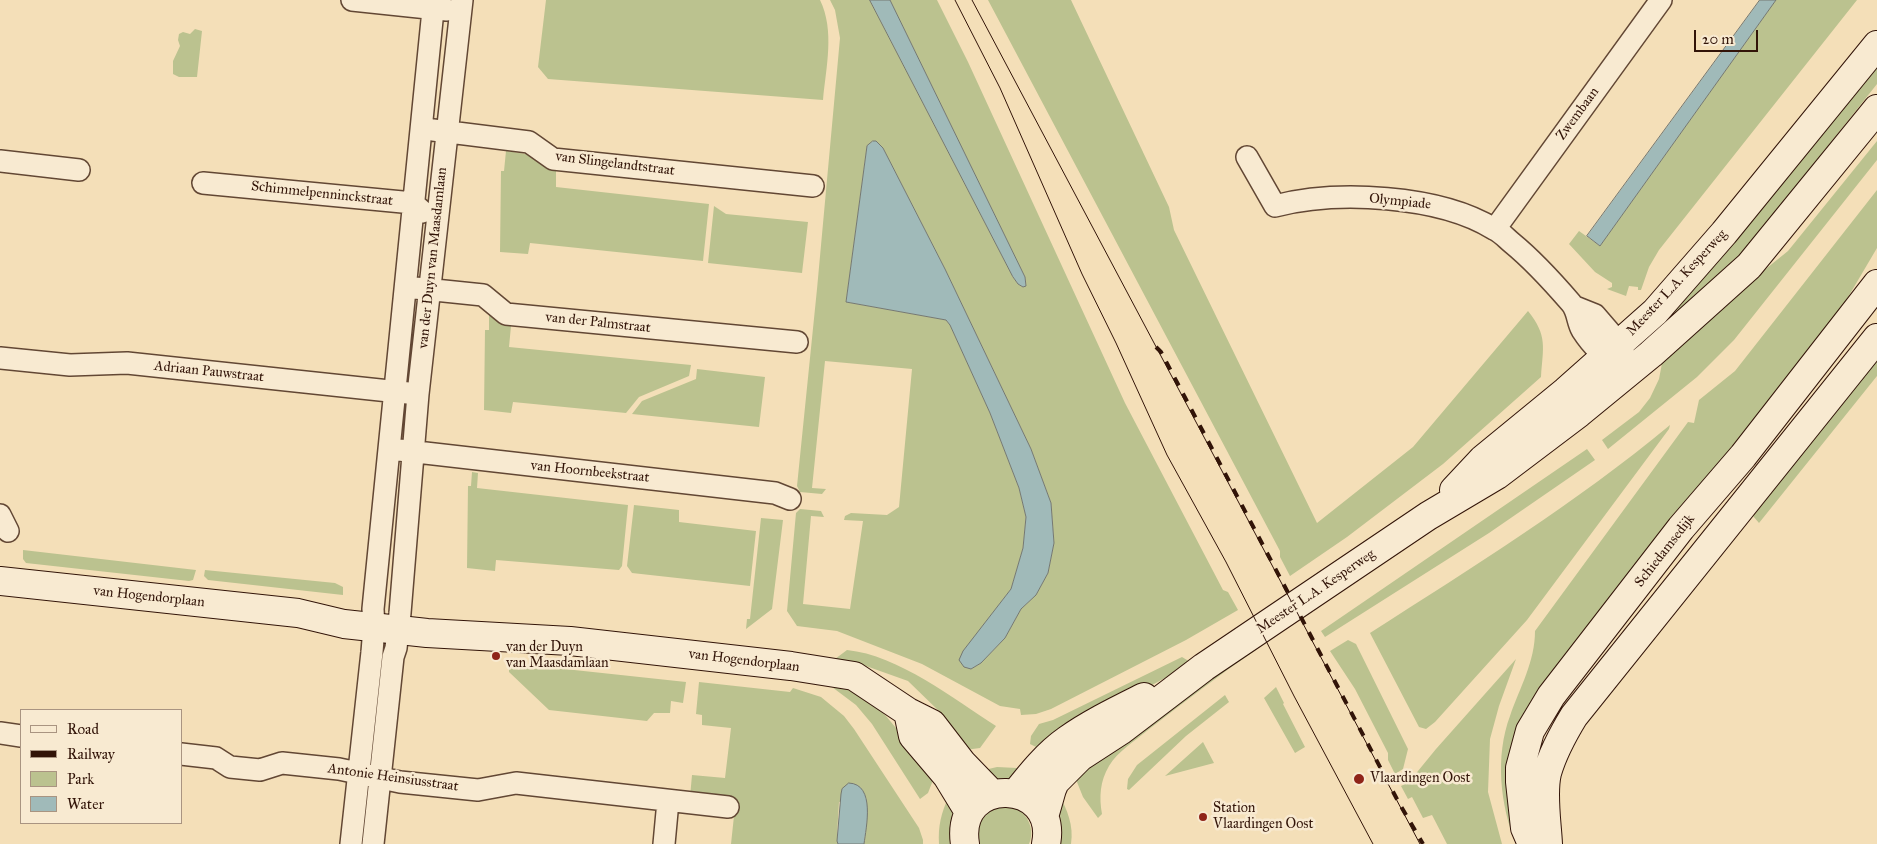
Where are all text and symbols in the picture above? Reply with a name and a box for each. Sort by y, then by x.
scale bar [1697,20,1761,52]
text: 20 m [1702,30,1734,48]
street label: Zwembaan [1553,84,1603,144]
street label: van Slingelandtstraat [554,148,676,180]
street label: van der Duyn van Maasdamlaan [415,166,451,350]
street label: Schimmelpenninckstraat [250,178,394,210]
street label: Olympiade [1368,190,1432,214]
street label: Meester L.A. Kesperweg [1623,226,1731,340]
street label: van der Palmstraat [545,309,651,337]
street label: Adriaan Pauwstraat [153,358,265,386]
street label: van Hoornbeekstraat [530,457,650,487]
street label: Schiedamsedijk [1631,511,1699,591]
street label: Meester L.A. Kesperweg [1254,546,1378,638]
street label: van Hogendorplaan [93,583,205,611]
place label: van der Duyn van Maasdamlaan [506,640,608,672]
street label: van Hogendorplaan [688,646,800,676]
marker: van der Duyn van Maasdamlaan [490,650,502,662]
legend [20,709,182,824]
text: Road [67,720,99,738]
text: Railway [67,745,115,763]
street label: Antonie Heinsiusstraat [326,760,460,796]
text: Park [67,770,94,788]
place label: Vlaardingen Oost [1370,771,1470,787]
marker: Vlaardingen Oost [1352,772,1366,786]
text: Water [67,795,104,813]
place label: Station Vlaardingen Oost [1213,801,1313,834]
marker: Station Vlaardingen Oost [1197,811,1209,823]

